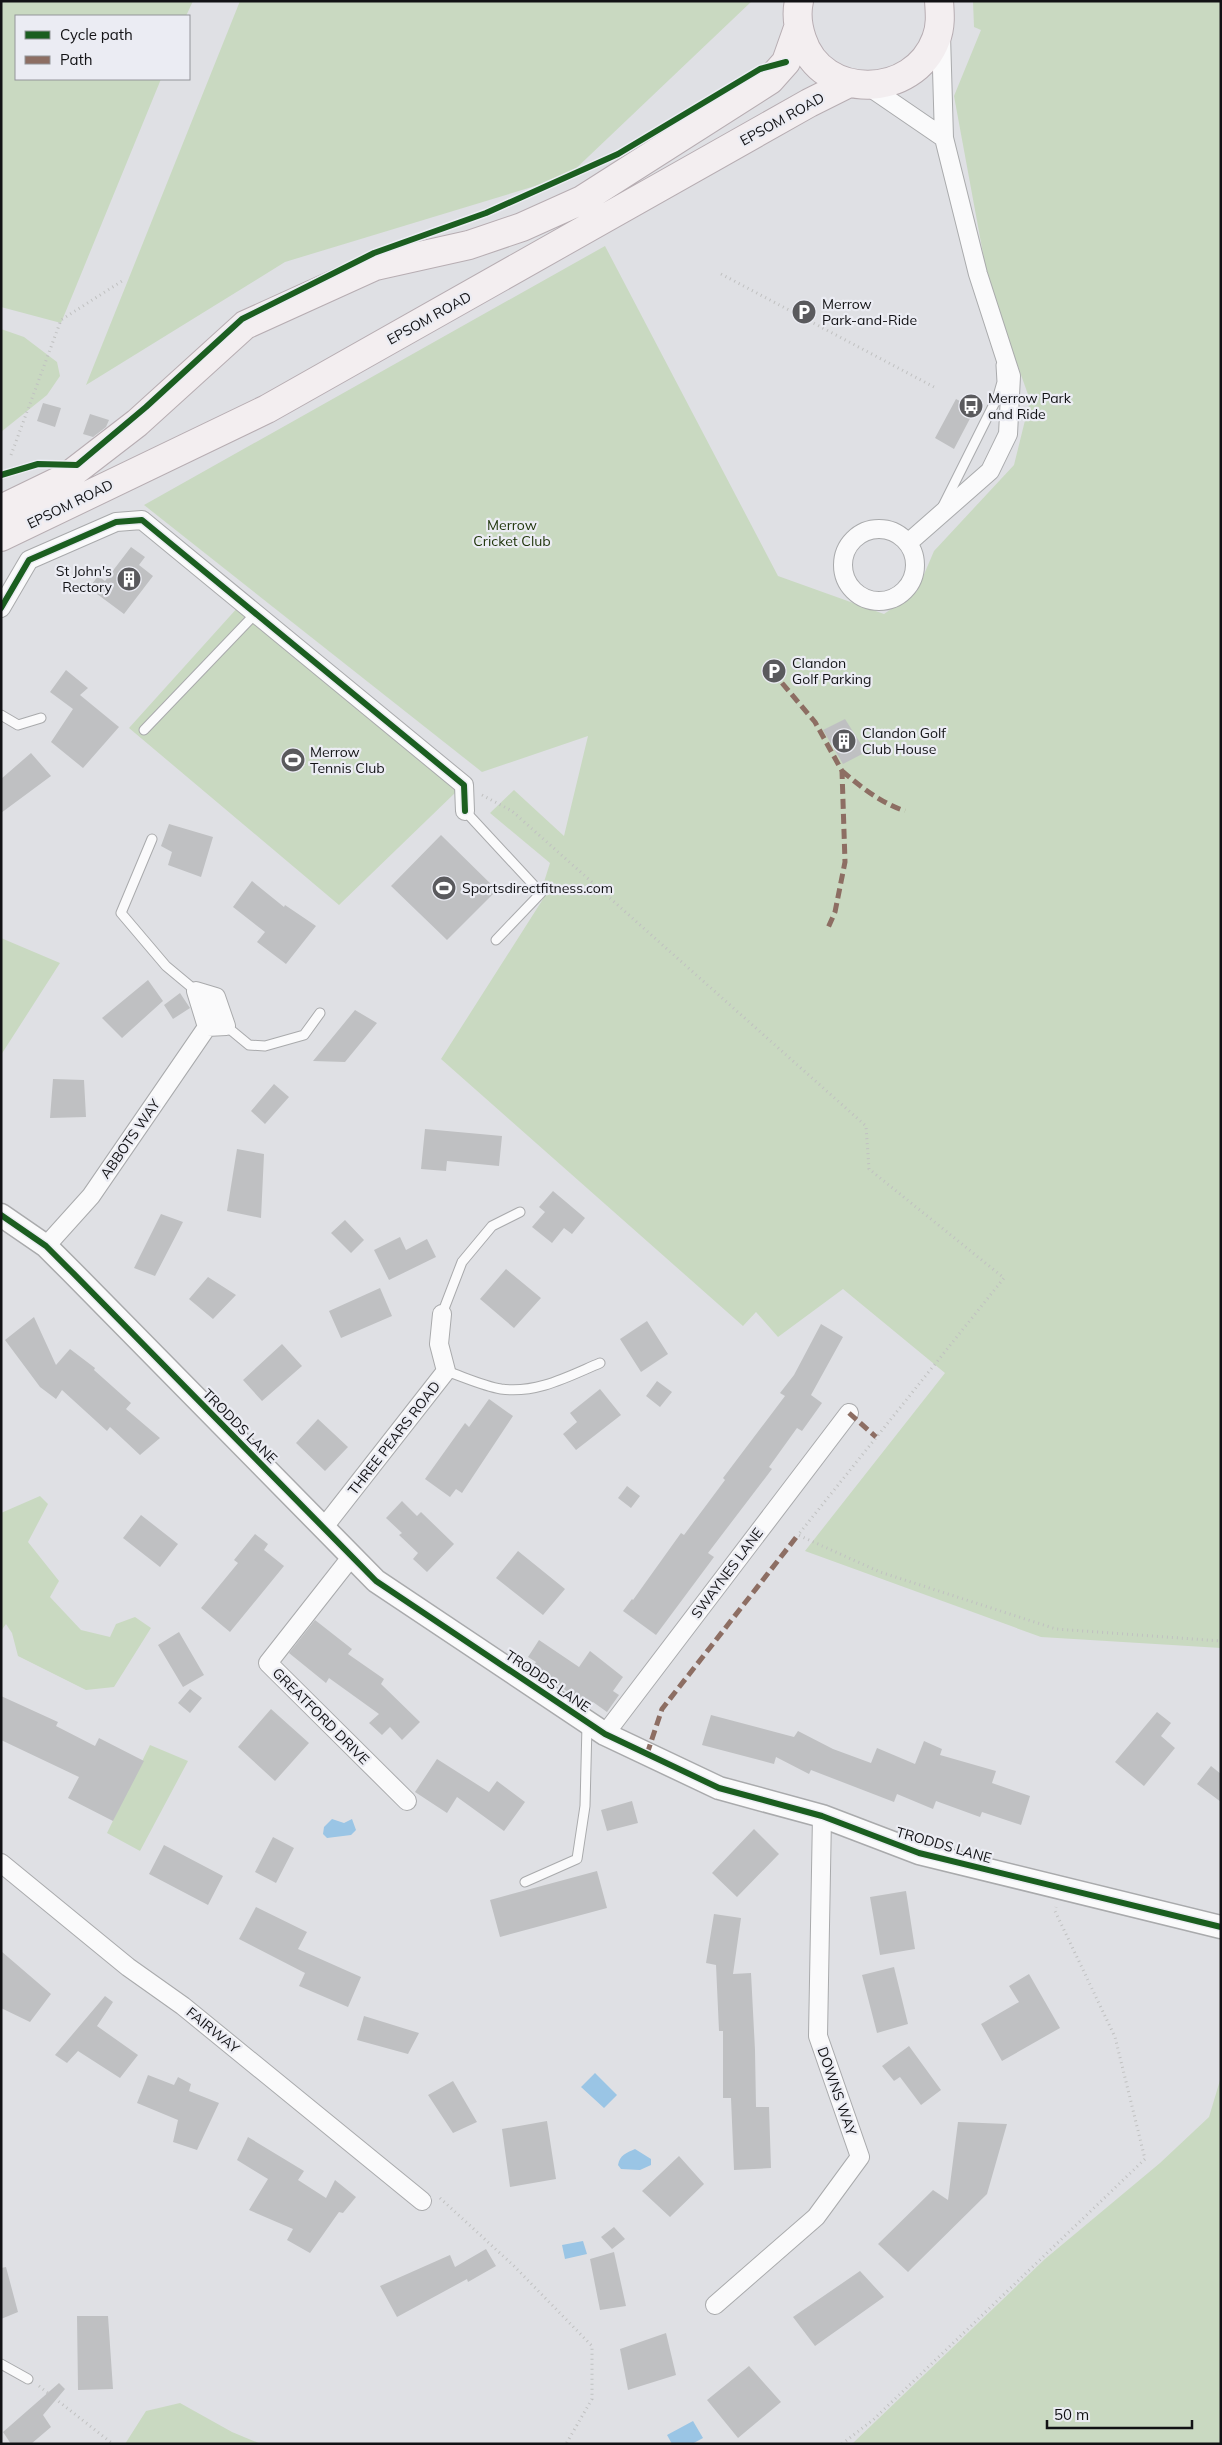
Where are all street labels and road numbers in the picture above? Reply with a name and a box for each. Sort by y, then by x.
street label: EPSOM ROAD [737,88,827,150]
street label: EPSOM ROAD [384,287,474,349]
street label: EPSOM ROAD [24,475,116,533]
street label: ABBOTS WAY [96,1095,164,1182]
street label: THREE PEARS ROAD [344,1378,444,1498]
street label: TRODDS LANE [199,1385,281,1467]
street label: SWAYNES LANE [687,1524,767,1622]
street label: TRODDS LANE [502,1646,594,1716]
street label: GREATFORD DRIVE [269,1664,373,1768]
street label: TRODDS LANE [894,1823,994,1867]
street label: FAIRWAY [183,2003,244,2057]
street label: DOWNS WAY [813,2045,861,2138]

